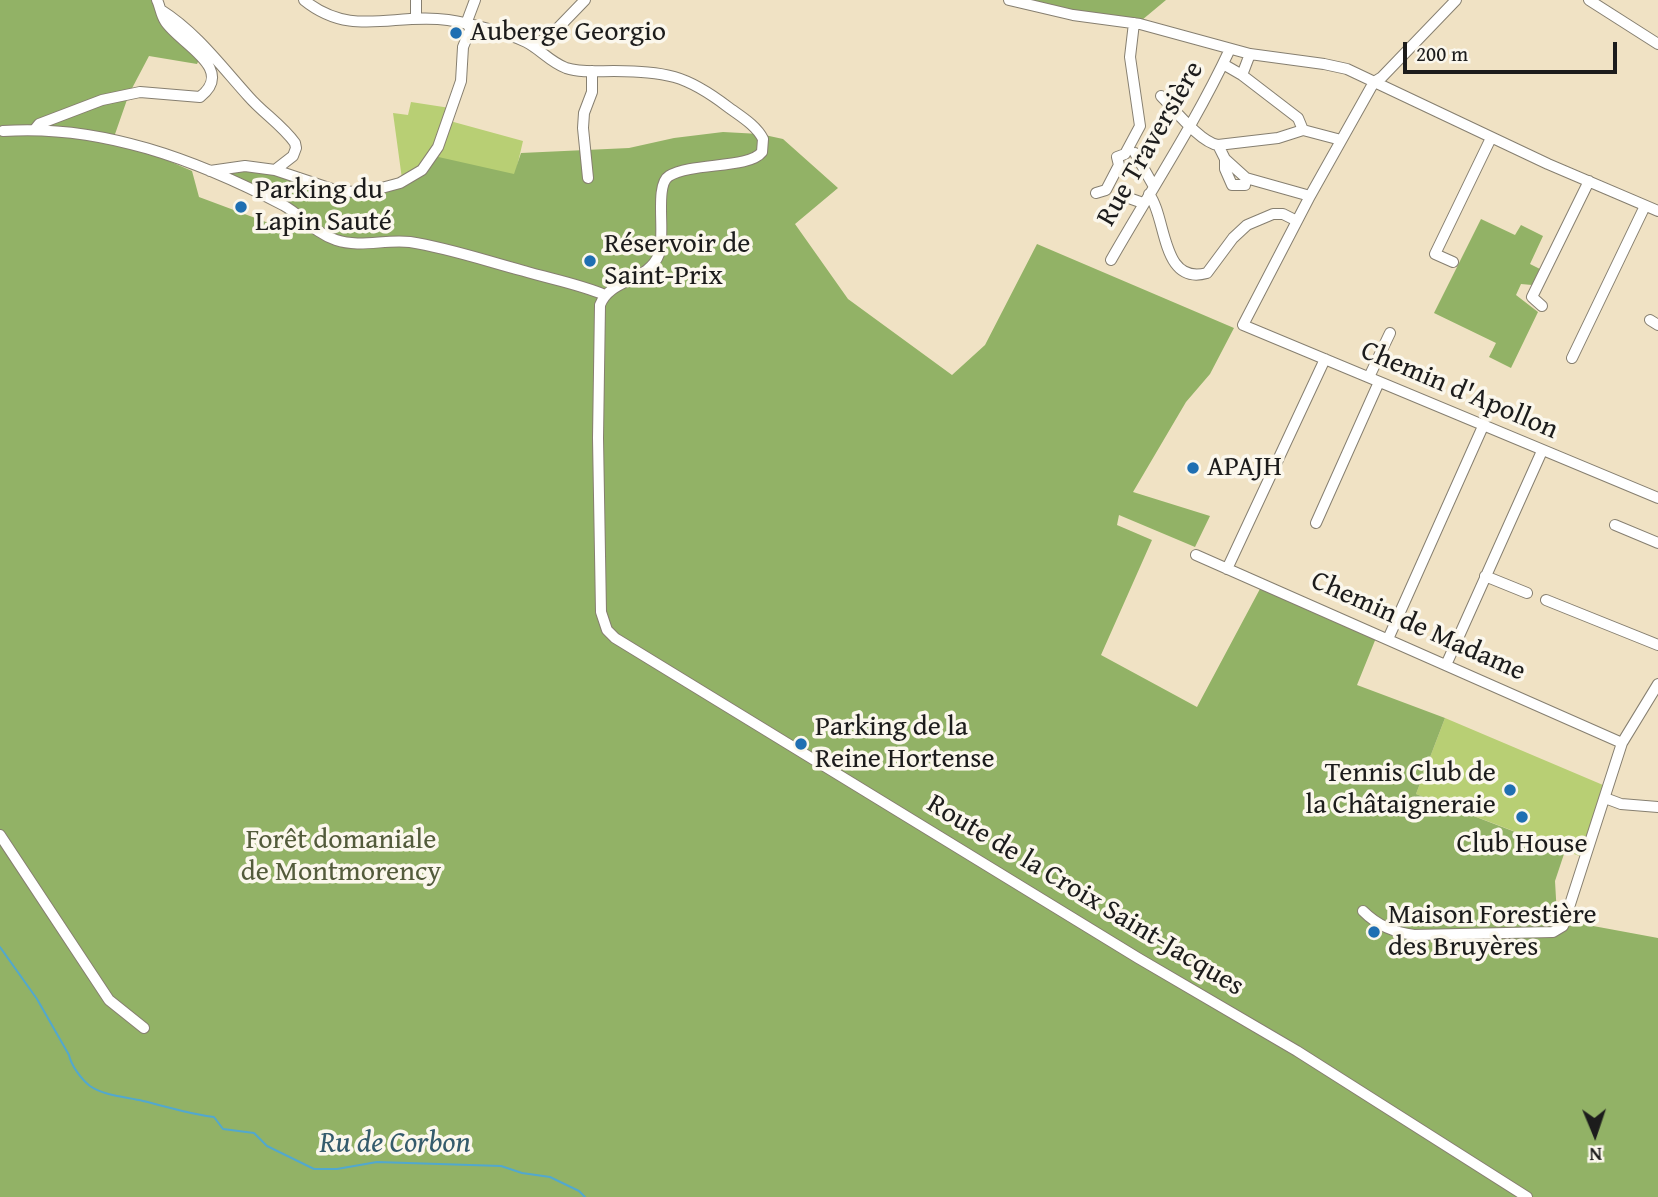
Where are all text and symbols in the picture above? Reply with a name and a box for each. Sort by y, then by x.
place label: Auberge Georgio [470,16,666,50]
marker: Auberge Georgio [448,25,464,41]
scale bar [1406,28,1620,72]
text: 200 m [1416,38,1468,69]
street label: Rue Traversière [1090,56,1212,232]
place label: Parking du Lapin Sauté [255,174,392,240]
marker: Parking du Lapin Sauté [233,199,249,215]
place label: Réservoir de Saint-Prix [604,228,750,294]
marker: Réservoir de Saint-Prix [582,253,598,269]
street label: Chemin d'Apollon [1355,334,1563,448]
place label: APAJH [1207,451,1282,485]
marker: APAJH [1185,460,1201,476]
street label: Chemin de Madame [1306,565,1530,689]
place label: Parking de la Reine Hortense [815,711,995,777]
marker: Parking de la Reine Hortense [793,736,809,752]
place label: Tennis Club de la Châtaigneraie [1305,757,1496,823]
marker: Tennis Club de la Châtaigneraie [1502,782,1518,798]
street label: Route de la Croix Saint-Jacques [920,788,1250,1004]
marker: Club House [1514,809,1530,825]
park label: Forêt domaniale de Montmorency [241,824,441,890]
place label: Club House [1456,828,1588,862]
place label: Maison Forestière des Bruyères [1388,899,1597,965]
marker: Maison Forestière des Bruyères [1366,924,1382,940]
north arrow [1560,1099,1630,1169]
water label: Ru de Corbon [319,1126,471,1162]
text: N [1589,1141,1603,1169]

